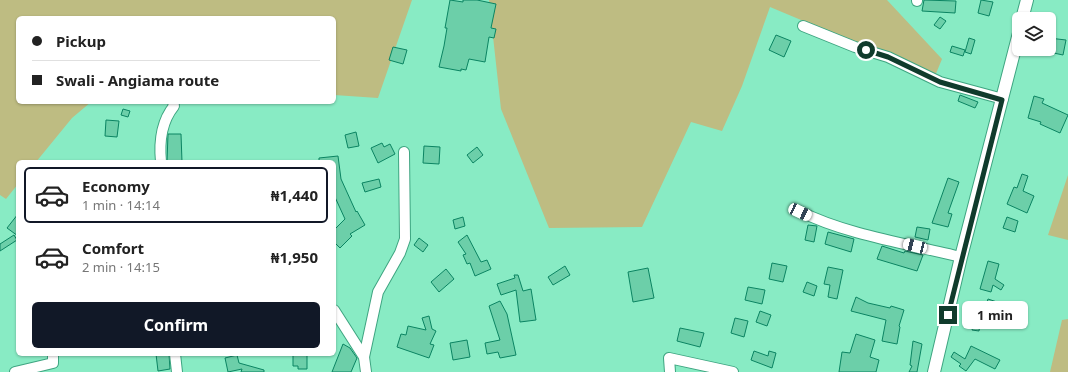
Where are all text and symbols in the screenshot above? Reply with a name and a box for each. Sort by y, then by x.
map controls [1012,12,1056,56]
button: layers [1012,12,1056,56]
text: Pickup [56,31,106,51]
route start [857,41,875,59]
text: Swali - Angiama route [56,70,219,90]
text: Economy [82,176,150,196]
icon: car [34,177,70,213]
text: ₦1,440 [271,185,318,205]
text: 1 min · 14:14 [82,196,160,214]
car [787,201,813,223]
car [902,237,928,255]
text: Comfort [82,238,144,258]
icon: car [34,239,70,275]
text: ₦1,950 [271,247,318,267]
text: 2 min · 14:15 [82,258,160,276]
callout: 1 min [962,301,1028,329]
button: Confirm [32,302,320,348]
route end [939,306,957,324]
text: 1 min [977,306,1013,324]

